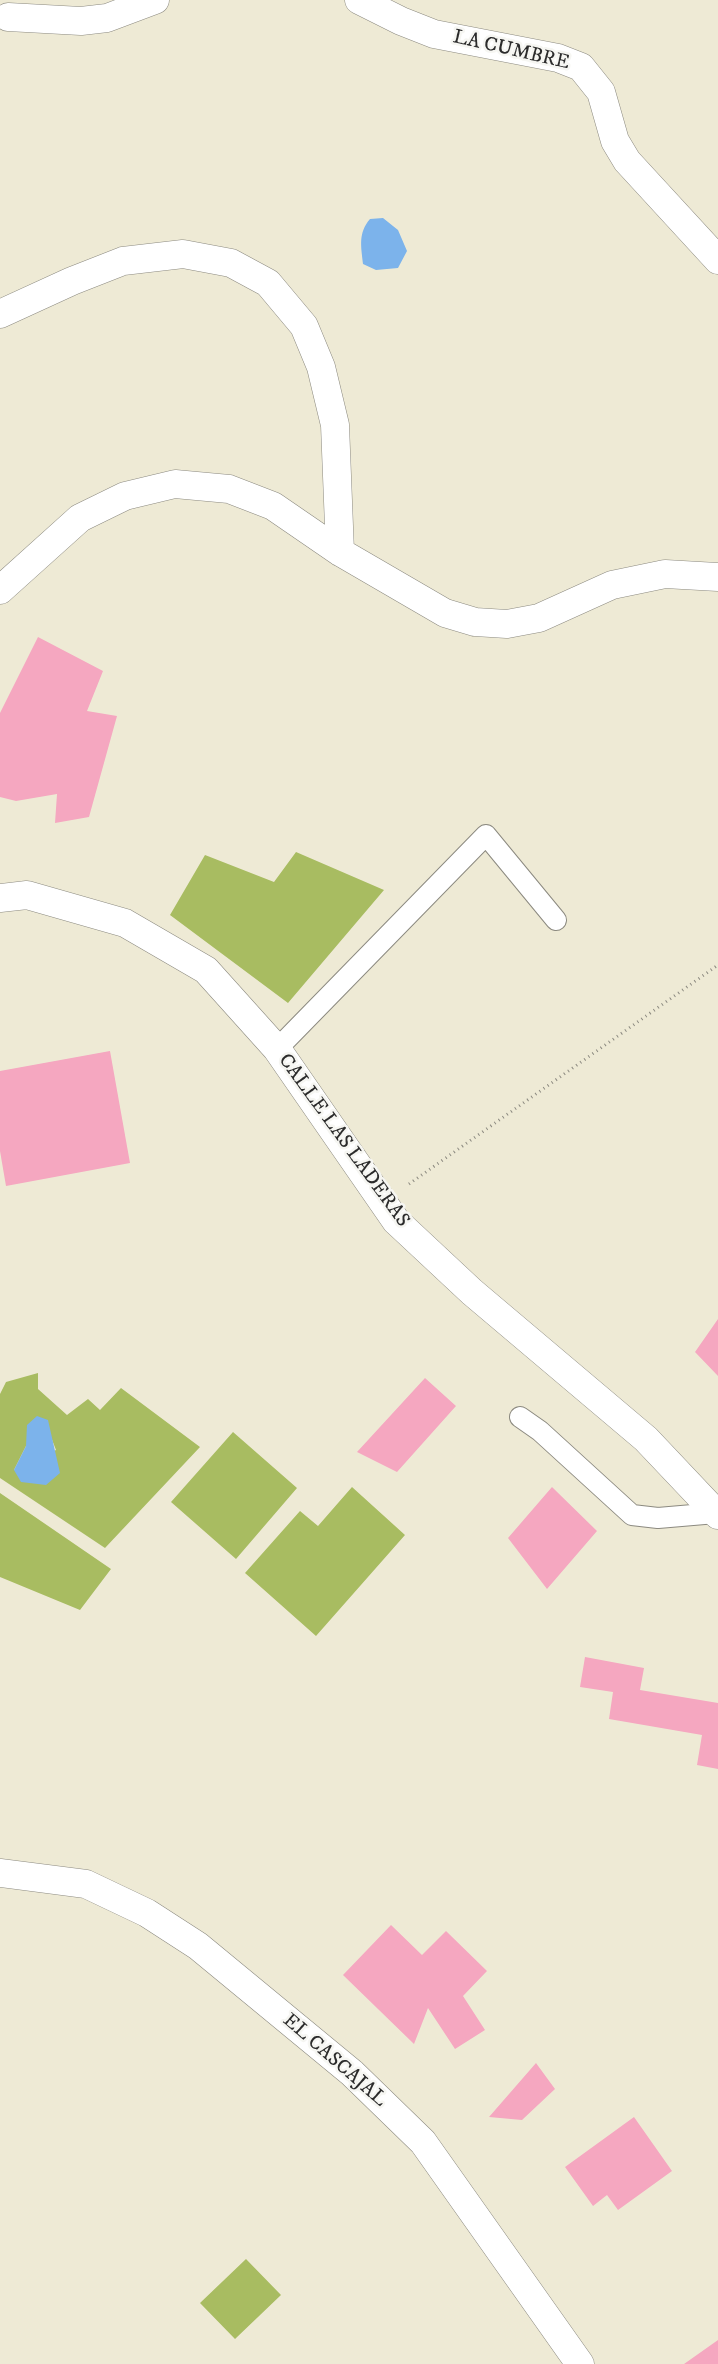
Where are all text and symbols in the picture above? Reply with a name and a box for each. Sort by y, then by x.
street label: LA CUMBRE [450,26,572,76]
street label: CALLE LAS LADERAS [272,1050,414,1232]
street label: EL CASCAJAL [277,2009,391,2113]

